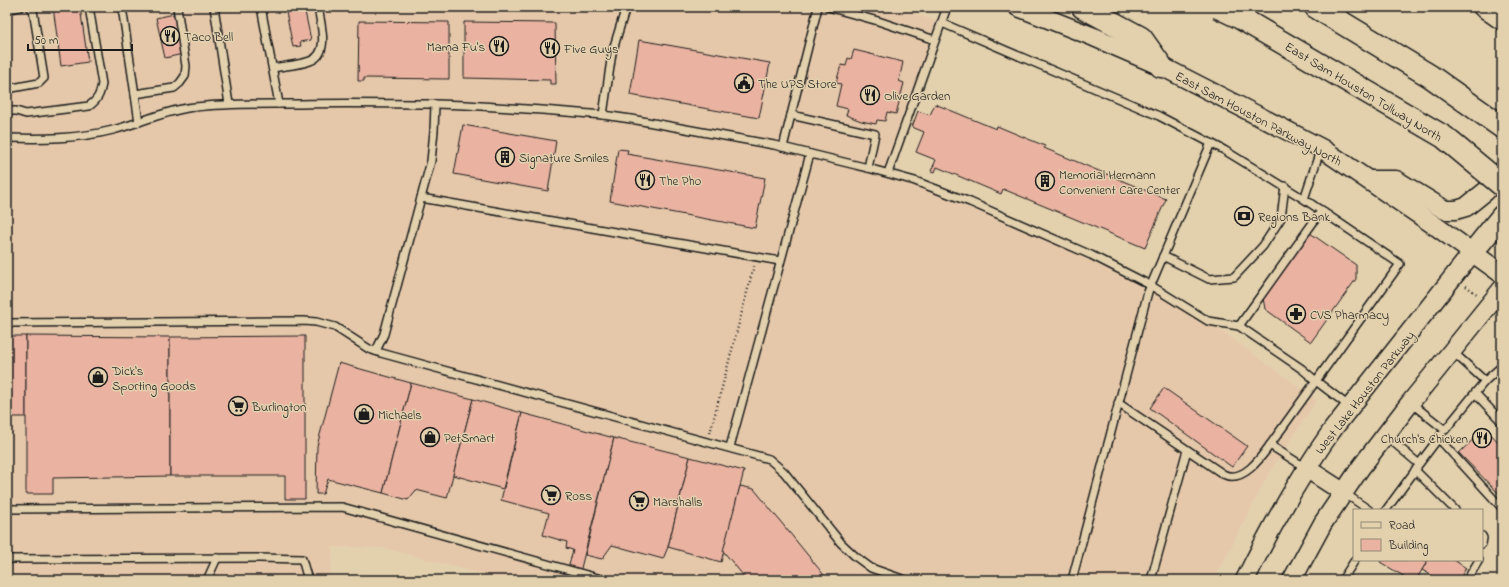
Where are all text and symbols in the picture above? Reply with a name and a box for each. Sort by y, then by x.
restaurant icon: Taco Bell [159,25,181,47]
scale bar [28,26,132,52]
place label: Taco Bell [184,28,233,47]
text: 50 m [34,32,58,50]
restaurant icon: Mama Fu's [488,35,510,57]
restaurant icon: Five Guys [539,37,561,59]
place label: Mama Fu's [427,38,485,57]
street label: East Sam Houston Tollway North [1280,38,1446,148]
place label: Five Guys [563,40,619,60]
street label: East Sam Houston Parkway North [1171,67,1345,172]
public building icon: The UPS Store [733,72,755,94]
place label: The UPS Store [758,75,837,94]
restaurant icon: Olive Garden [859,84,881,106]
place label: Olive Garden [884,87,950,106]
building icon: Signature Smiles [494,146,516,168]
place label: Signature Smiles [519,149,610,169]
place label: Memorial Hermann Convenient Care Center [1059,166,1181,200]
restaurant icon: The Pho [634,169,656,191]
building icon: Memorial Hermann Convenient Care Center [1034,170,1056,192]
place label: The Pho [659,172,702,191]
bank icon: Regions Bank [1233,205,1255,227]
place label: Regions Bank [1258,208,1330,228]
pharmacy icon: CVS Pharmacy [1285,303,1307,325]
place label: CVS Pharmacy [1310,306,1389,326]
street label: West Lake Houston Parkway [1311,327,1420,459]
place label: Dick's Sporting Goods [111,362,196,397]
shop icon: Dick's Sporting Goods [87,366,109,388]
supermarket icon: Burlington [227,395,249,417]
place label: Burlington [251,398,307,418]
shop icon: Michaels [353,403,375,425]
place label: Michaels [378,406,422,425]
shop icon: PetSmart [419,426,441,448]
restaurant icon: Church's Chicken [1471,427,1493,449]
place label: PetSmart [444,429,495,448]
place label: Church's Chicken [1381,430,1468,449]
supermarket icon: Ross [540,484,562,506]
place label: Ross [565,487,593,506]
supermarket icon: Marshalls [628,490,650,512]
place label: Marshalls [653,493,703,512]
legend [1353,509,1483,561]
text: Road [1389,517,1415,535]
text: Building [1388,537,1428,556]

